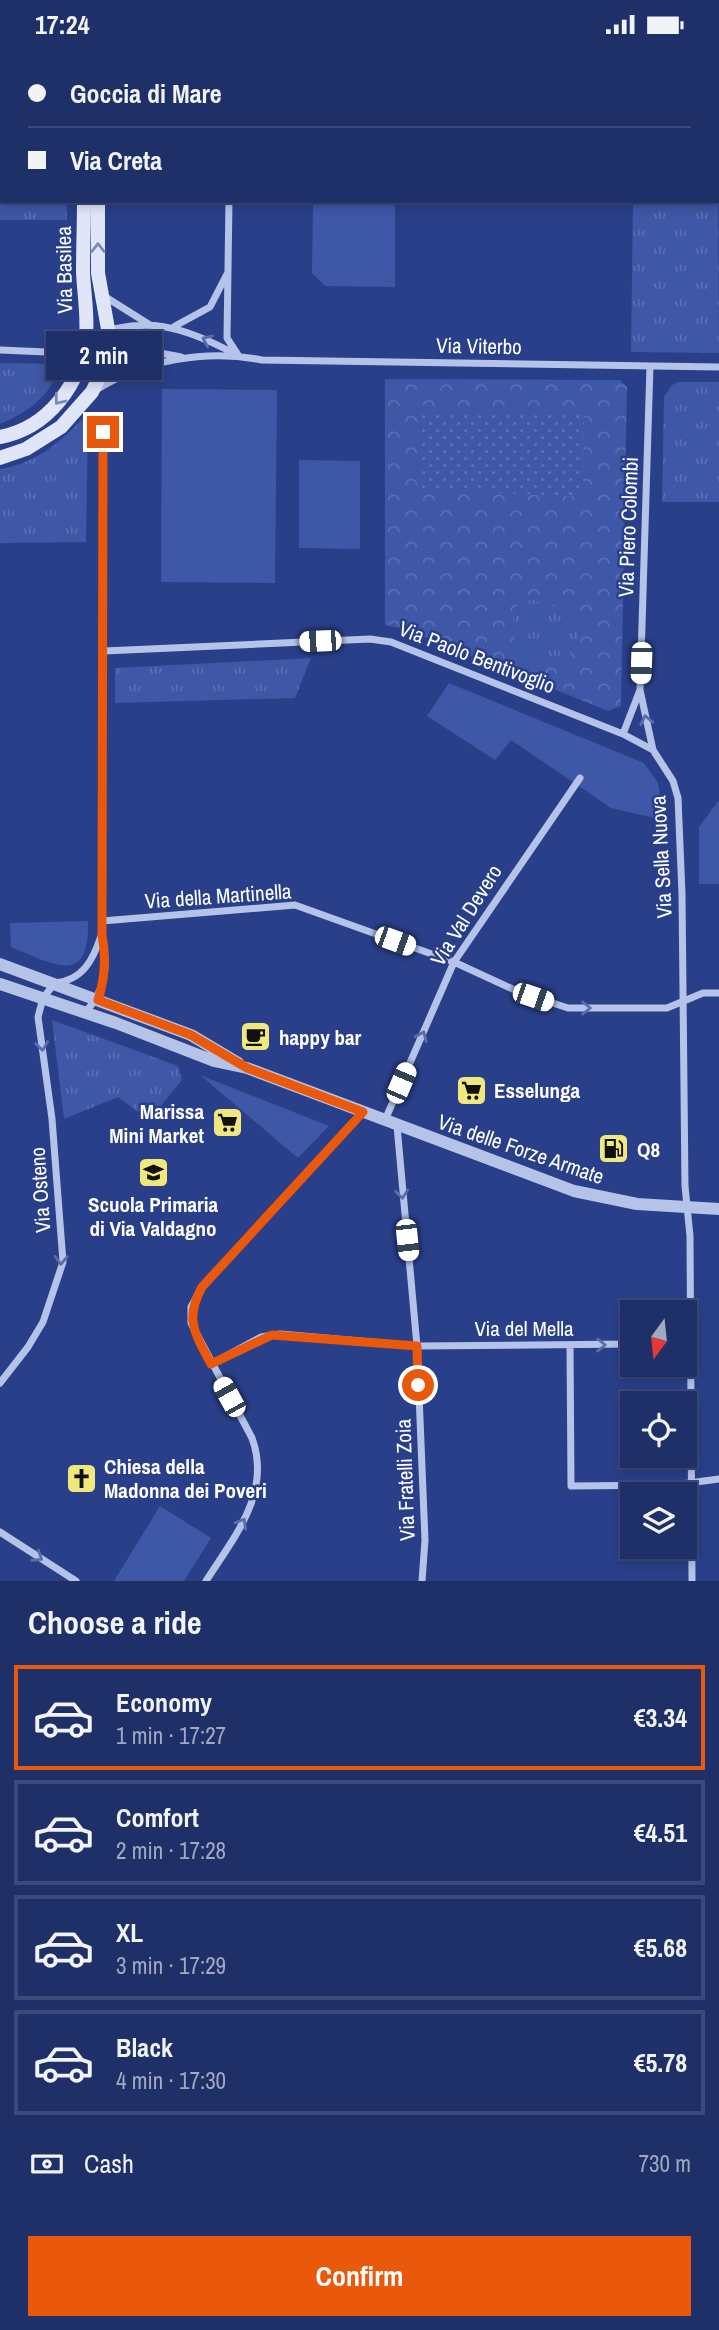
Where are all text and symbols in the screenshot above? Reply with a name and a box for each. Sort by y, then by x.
text: 17:24 [35,7,90,42]
text: Goccia di Mare [70,76,222,111]
text: Via Creta [70,143,162,178]
street label: Via Basilea [49,225,79,314]
one-way arrow [90,242,106,253]
callout: 2 min [45,331,161,379]
street label: Via Viterbo [436,331,522,361]
one-way arrow [202,334,214,348]
text: 2 min [79,340,129,371]
one-way arrow [54,393,67,405]
route end [87,416,119,448]
street label: Via Piero Colombi [611,456,645,598]
street label: Via Paolo Bentivoglio [395,614,559,700]
car [299,630,342,652]
car [630,642,653,684]
one-way arrow [640,714,655,726]
street label: Via Sella Nuova [643,794,679,919]
street label: Via Val Devero [423,859,509,971]
street label: Via della Martinella [144,876,293,916]
car [372,924,419,958]
car [510,980,557,1014]
one-way arrow [581,1000,592,1016]
cafe icon: happy bar [239,1020,273,1054]
place label: happy bar [279,1023,362,1052]
one-way arrow [413,1031,427,1043]
one-way arrow [34,1040,49,1052]
car [384,1060,419,1106]
supermarket icon: Esselunga [454,1073,488,1107]
place label: Esselunga [494,1076,581,1105]
place label: Marissa Mini Market [109,1097,204,1150]
supermarket icon: Marissa Mini Market [210,1106,244,1140]
street label: Via delle Forze Armate [434,1107,608,1191]
fuel station icon: Q8 [597,1132,631,1166]
place label: Q8 [637,1135,660,1164]
street label: Via Osteno [23,1146,57,1234]
school or university icon: Scuola Primaria di Via Valdagno [136,1155,170,1189]
one-way arrow [394,1189,409,1200]
place label: Scuola Primaria di Via Valdagno [88,1190,219,1243]
car [395,1218,420,1262]
one-way arrow [54,1255,69,1266]
north arrow [620,1300,696,1377]
map controls [620,1300,697,1559]
street label: Via del Mella [474,1314,574,1343]
one-way arrow [596,1337,607,1353]
route start [402,1369,434,1401]
car [210,1374,249,1420]
button: locate [620,1391,697,1468]
street label: Via Fratelli Zoia [388,1418,422,1542]
place label: Chiesa della Madonna dei Poveri [104,1452,267,1505]
church icon: Chiesa della Madonna dei Poveri [64,1461,98,1495]
button: layers [620,1482,697,1559]
one-way arrow [234,1518,247,1531]
one-way arrow [30,1548,43,1561]
text: Choose a ride [28,1601,202,1644]
text: Economy [116,1685,212,1720]
icon: car [32,1686,95,1749]
text: €3.34 [634,1700,687,1735]
text: 1 min · 17:27 [116,1720,226,1751]
text: Comfort [116,1800,199,1835]
icon: car [32,1801,95,1864]
text: €4.51 [634,1815,687,1850]
text: 2 min · 17:28 [116,1835,226,1866]
text: XL [116,1915,143,1950]
icon: car [32,1916,95,1979]
text: €5.68 [634,1930,687,1965]
text: 3 min · 17:29 [116,1950,226,1981]
text: Black [116,2030,173,2065]
icon: car [32,2031,95,2094]
text: €5.78 [634,2045,687,2080]
text: 4 min · 17:30 [116,2065,226,2096]
icon: cash [28,2145,66,2183]
text: Cash [84,2146,134,2181]
text: 730 m [639,2148,691,2179]
button: Confirm [28,2236,691,2316]

